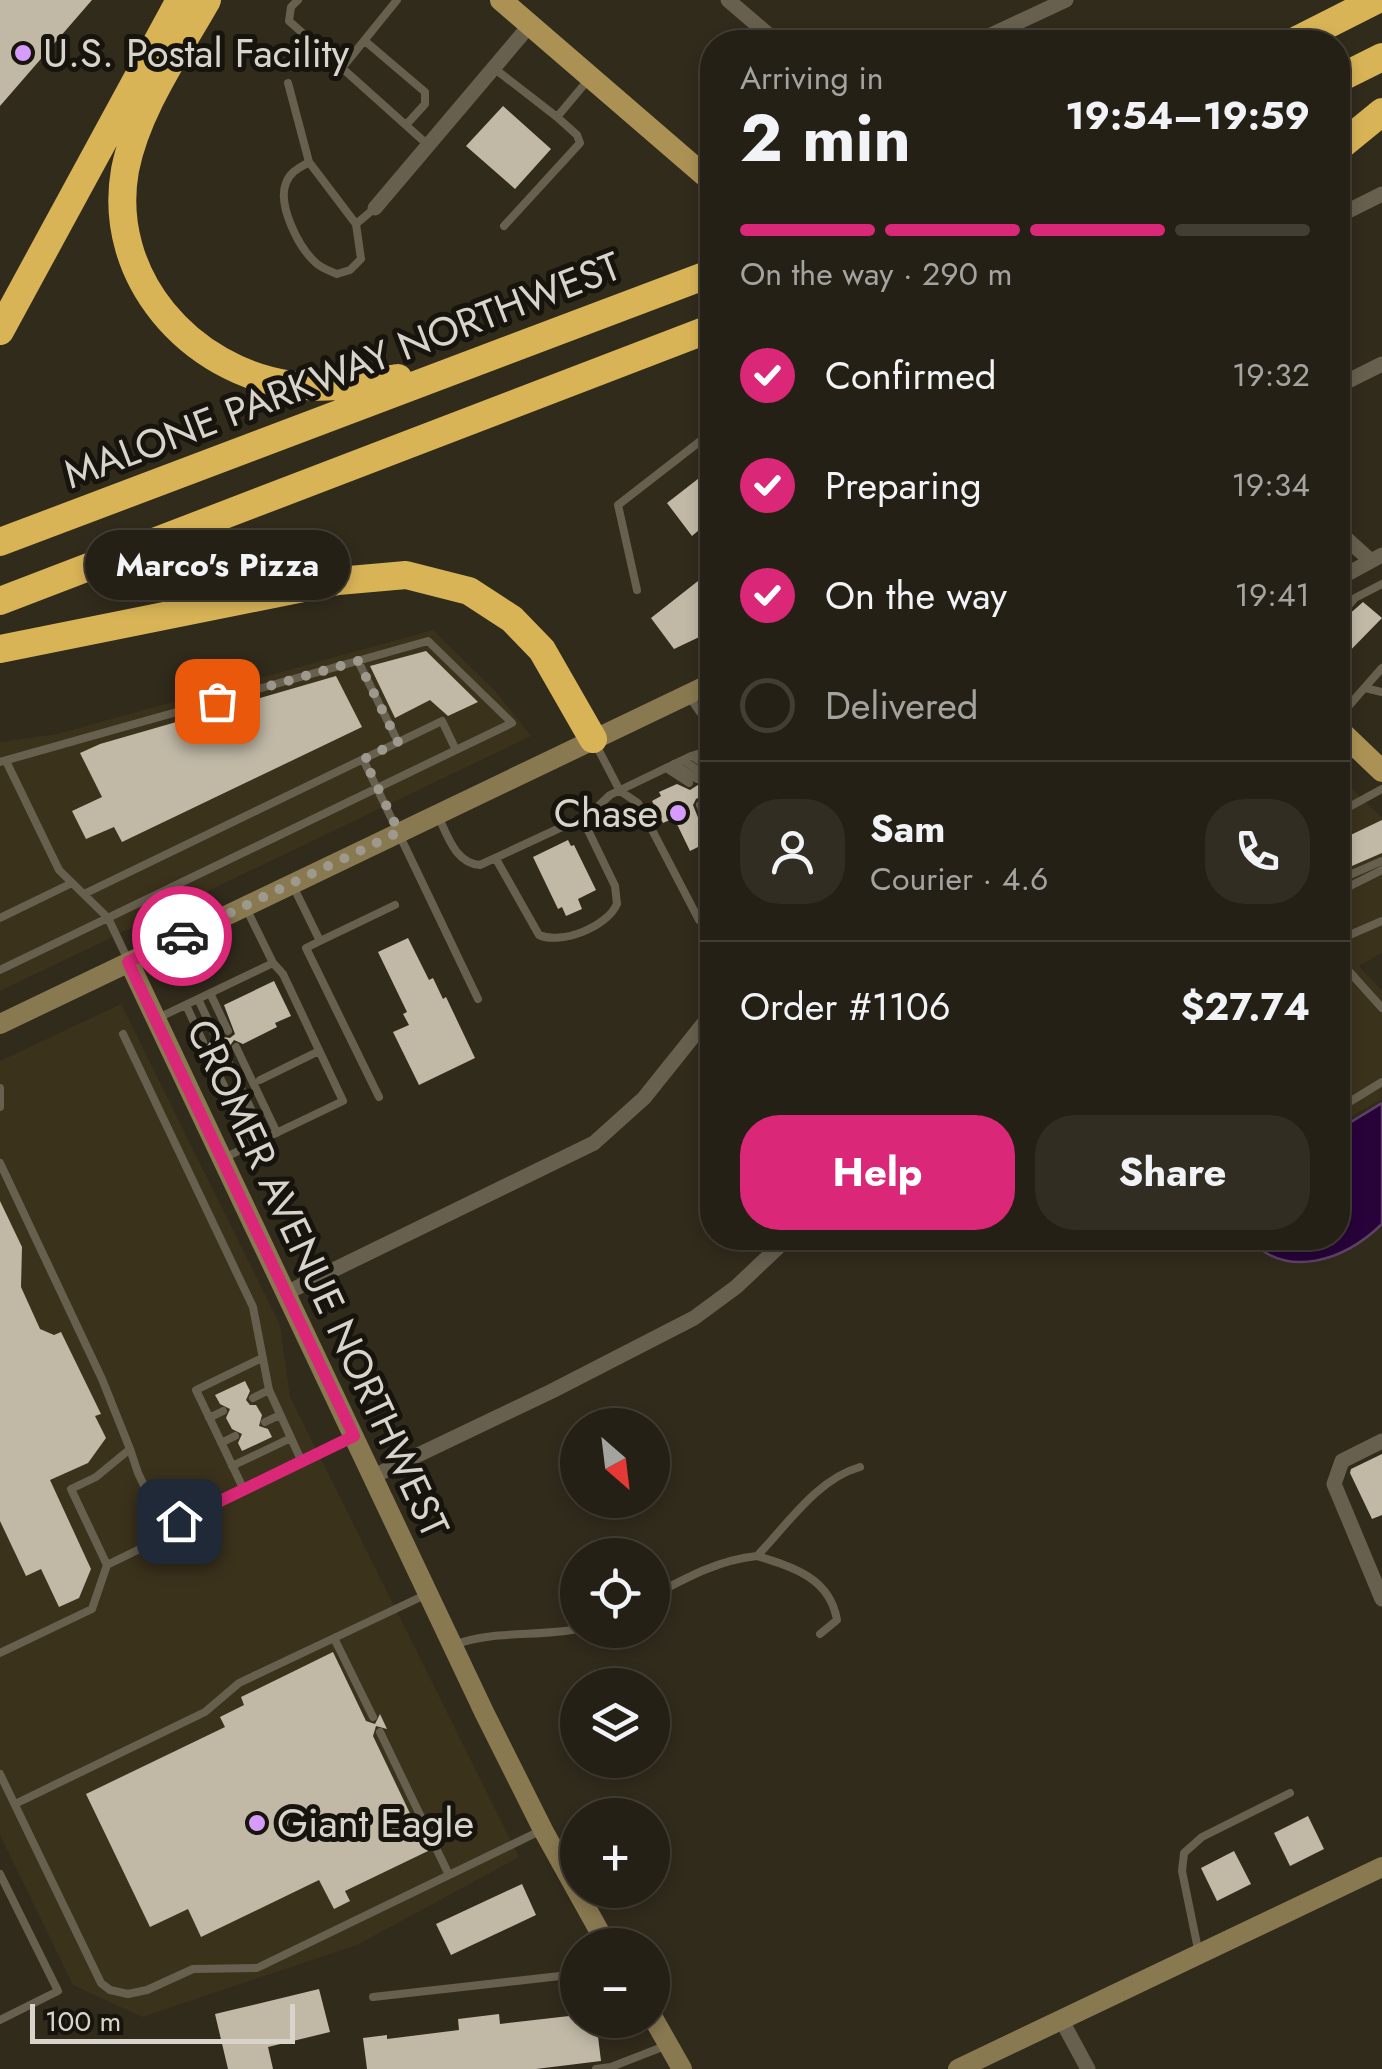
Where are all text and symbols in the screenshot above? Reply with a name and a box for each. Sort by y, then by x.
place label: U.S. Postal Facility [43,24,349,82]
marker: U.S. Postal Facility [12,42,34,64]
text: Arriving in [740,55,884,101]
text: 19:54–19:59 [1065,88,1310,143]
text: 2 min [740,91,911,185]
street label: MALONE PARKWAY NORTHWEST [55,237,629,503]
text: On the way · 290 m [740,251,1013,297]
icon: check [740,348,795,403]
text: Confirmed [825,348,996,403]
text: 19:32 [1232,352,1310,398]
icon: check [740,458,795,513]
text: Preparing [825,458,982,513]
text: 19:34 [1231,462,1310,508]
callout: Marco's Pizza [84,531,350,601]
text: Marco's Pizza [116,542,319,588]
icon: check [740,568,795,623]
text: On the way [825,568,1007,623]
text: 19:41 [1235,572,1310,618]
pin [175,659,260,744]
icon: bag [190,674,245,729]
text: Delivered [825,678,978,733]
place label: Chase [554,784,658,842]
button: person [740,799,845,904]
button: phone [1205,799,1310,904]
text: Sam [870,801,945,856]
marker: Chase [667,802,689,824]
text: Courier · 4.6 [870,856,1048,902]
courier [132,886,232,986]
icon: car [155,909,210,964]
text: Order #1106 [740,979,951,1034]
text: $27.74 [1181,979,1310,1034]
street label: CROMER AVENUE NORTHWEST [172,1010,464,1547]
button: Help [740,1115,1015,1230]
button: Share [1035,1115,1310,1230]
north arrow [560,1408,670,1518]
map controls [560,1408,670,2038]
pin [137,1479,222,1564]
icon: home [152,1494,207,1549]
button: locate [560,1538,670,1648]
button: layers [560,1668,670,1778]
place label: Giant Eagle [277,1794,474,1852]
button: + [560,1798,670,1908]
marker: Giant Eagle [246,1812,268,1834]
button: − [560,1928,670,2038]
scale bar [30,1999,295,2044]
text: 100 m [45,2001,121,2042]

